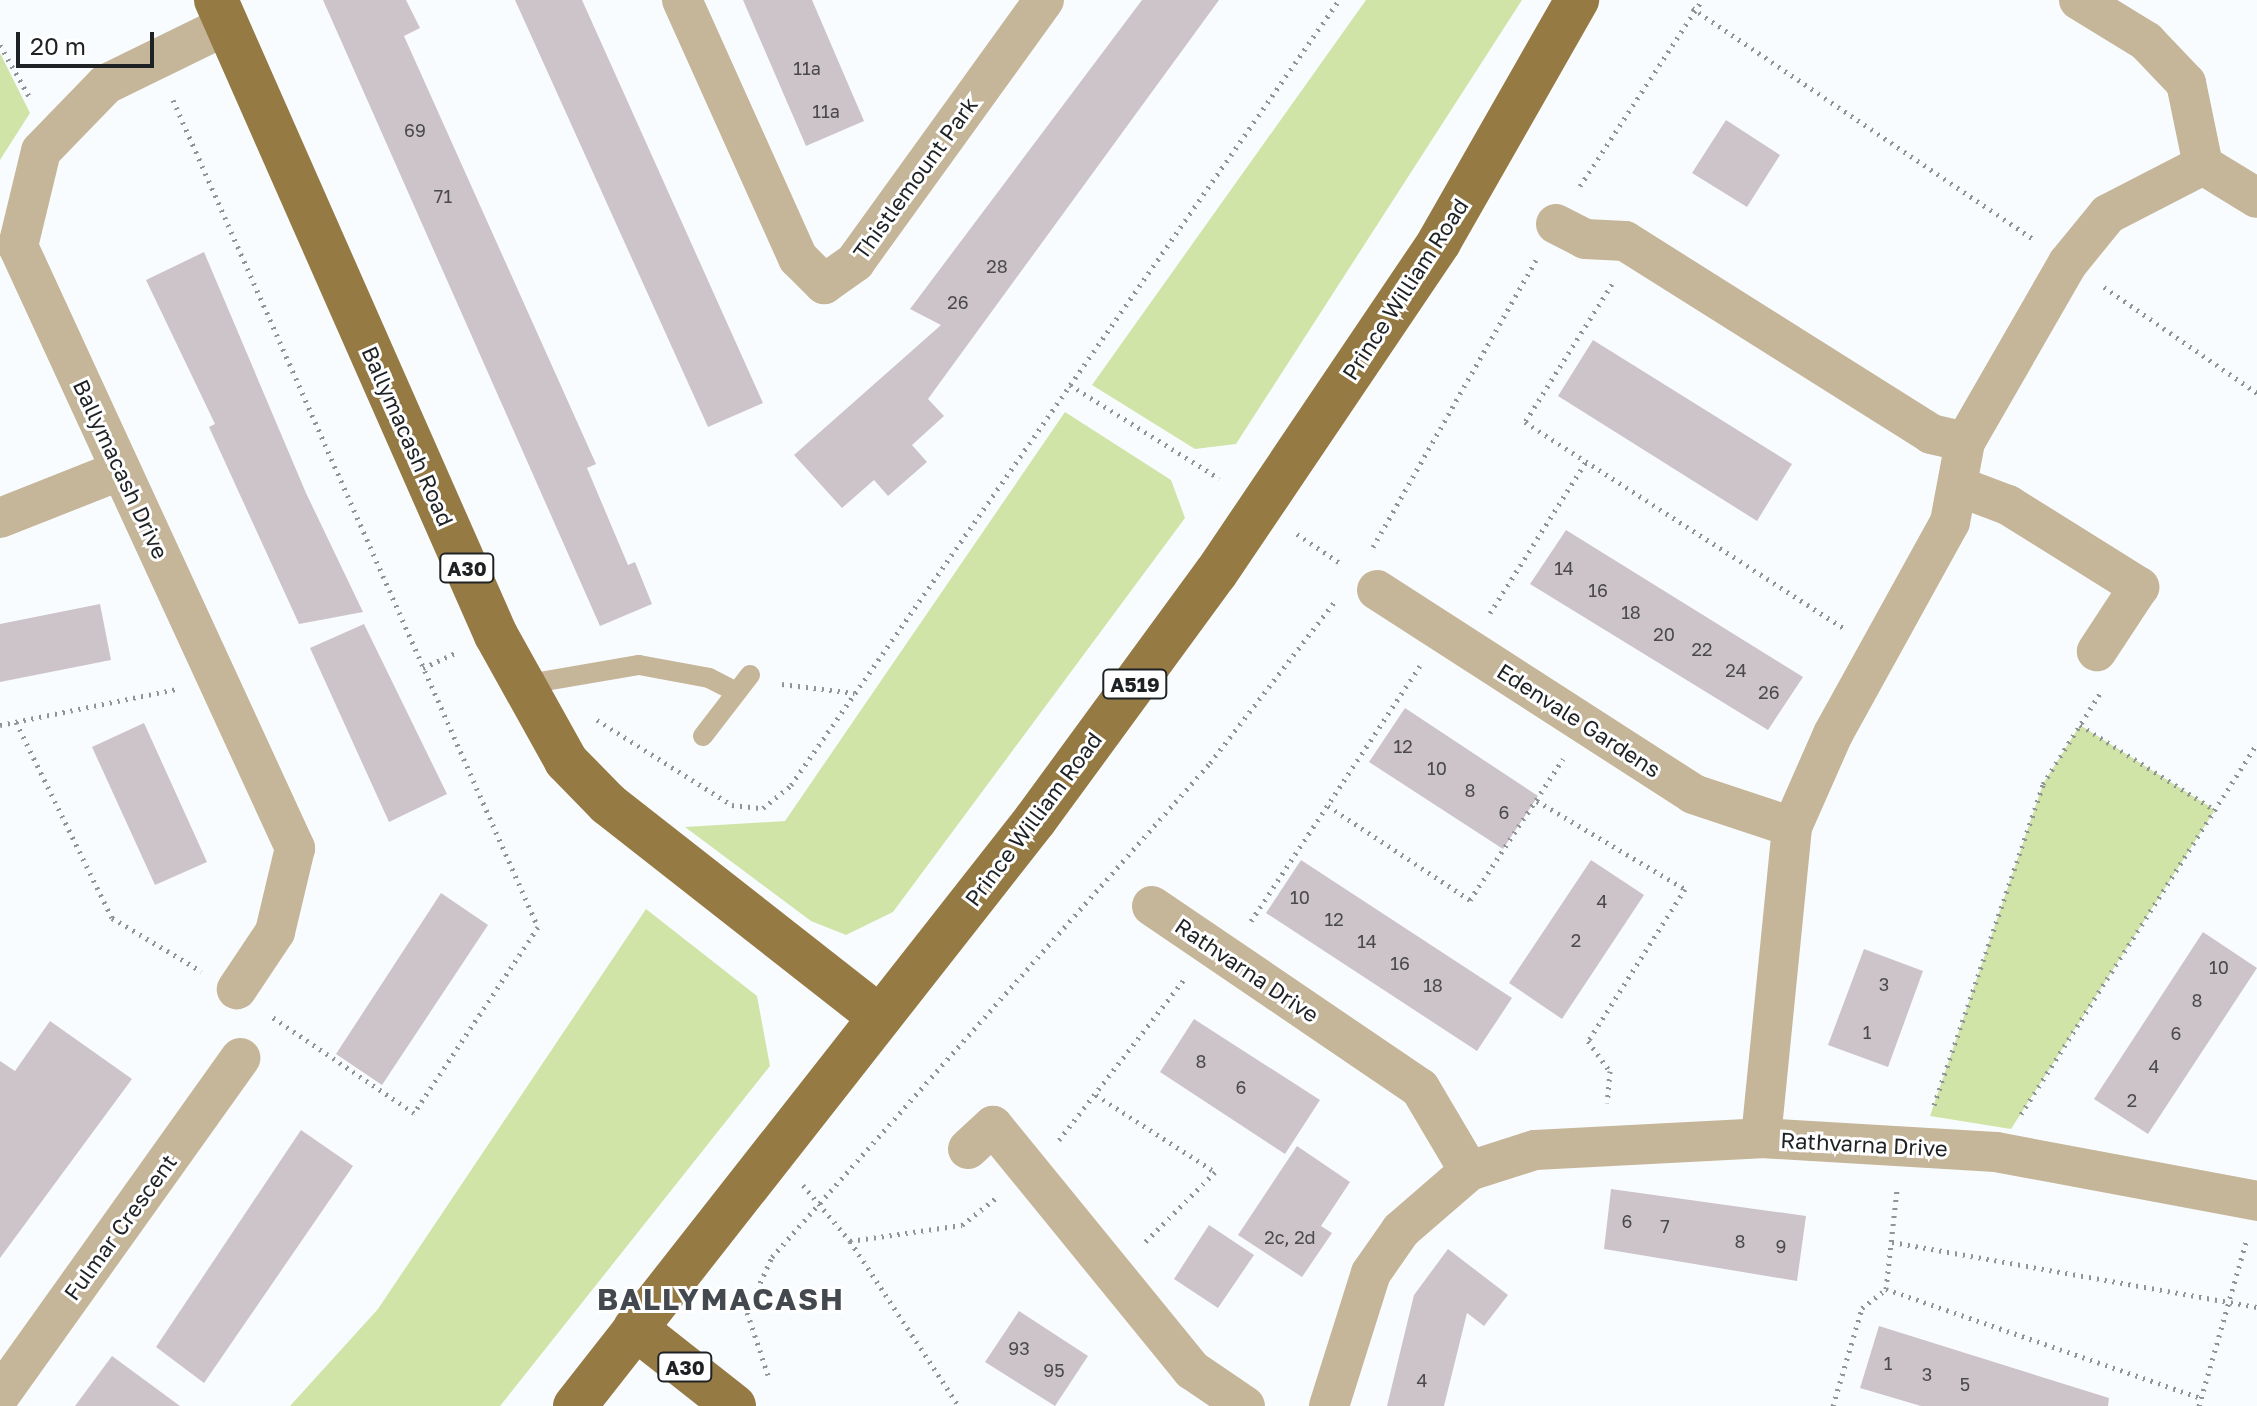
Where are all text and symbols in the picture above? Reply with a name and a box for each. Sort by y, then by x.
scale bar [20,16,158,66]
text: 20 m [30,31,86,60]
house number: 11a [793,57,821,79]
street label: Thistlemount Park [847,92,983,264]
house number: 11a [812,100,840,122]
house number: 69 [404,119,426,141]
house number: 71 [434,185,452,207]
street label: Prince William Road [1336,193,1474,385]
house number: 28 [986,255,1008,277]
house number: 26 [947,291,969,313]
street label: Ballymacash Road [356,342,460,530]
street label: Ballymacash Drive [68,375,174,563]
road number: A30 [439,552,495,584]
house number: 14 [1554,557,1574,579]
house number: 16 [1588,579,1608,601]
house number: 18 [1621,601,1641,623]
house number: 20 [1653,623,1675,645]
house number: 22 [1692,638,1712,660]
street label: Edenvale Gardens [1492,657,1666,783]
house number: 24 [1725,659,1747,681]
road number: A519 [1101,668,1169,700]
house number: 26 [1758,681,1780,703]
street label: Prince William Road [959,727,1107,911]
house number: 12 [1393,735,1413,757]
house number: 10 [1427,757,1447,779]
house number: 8 [1465,779,1475,801]
house number: 6 [1499,801,1509,823]
house number: 10 [1290,886,1310,908]
house number: 4 [1597,890,1607,912]
house number: 12 [1324,908,1344,930]
street label: Rathvarna Drive [1170,912,1324,1028]
house number: 2 [1571,929,1581,951]
house number: 14 [1357,930,1377,952]
house number: 16 [1390,952,1410,974]
house number: 10 [2209,956,2229,978]
house number: 3 [1879,973,1889,995]
house number: 18 [1423,974,1443,996]
house number: 8 [2192,989,2202,1011]
house number: 1 [1863,1021,1871,1043]
house number: 6 [2171,1022,2181,1044]
house number: 8 [1196,1050,1206,1072]
house number: 4 [2149,1055,2159,1077]
house number: 6 [1236,1076,1246,1098]
house number: 2 [2127,1089,2137,1111]
street label: Rathvarna Drive [1780,1126,1948,1162]
street label: Fulmar Crescent [58,1149,182,1305]
house number: 6 [1622,1210,1632,1232]
house number: 7 [1660,1215,1670,1237]
house number: 2c, 2d [1264,1226,1316,1248]
house number: 8 [1735,1230,1745,1252]
house number: 9 [1776,1235,1786,1257]
district label: BALLYMACASH [597,1281,845,1317]
house number: 93 [1008,1337,1030,1359]
road number: A30 [657,1351,713,1383]
house number: 1 [1884,1352,1892,1374]
house number: 95 [1043,1359,1065,1381]
house number: 3 [1922,1363,1932,1385]
house number: 4 [1417,1369,1427,1391]
house number: 5 [1960,1373,1970,1395]

